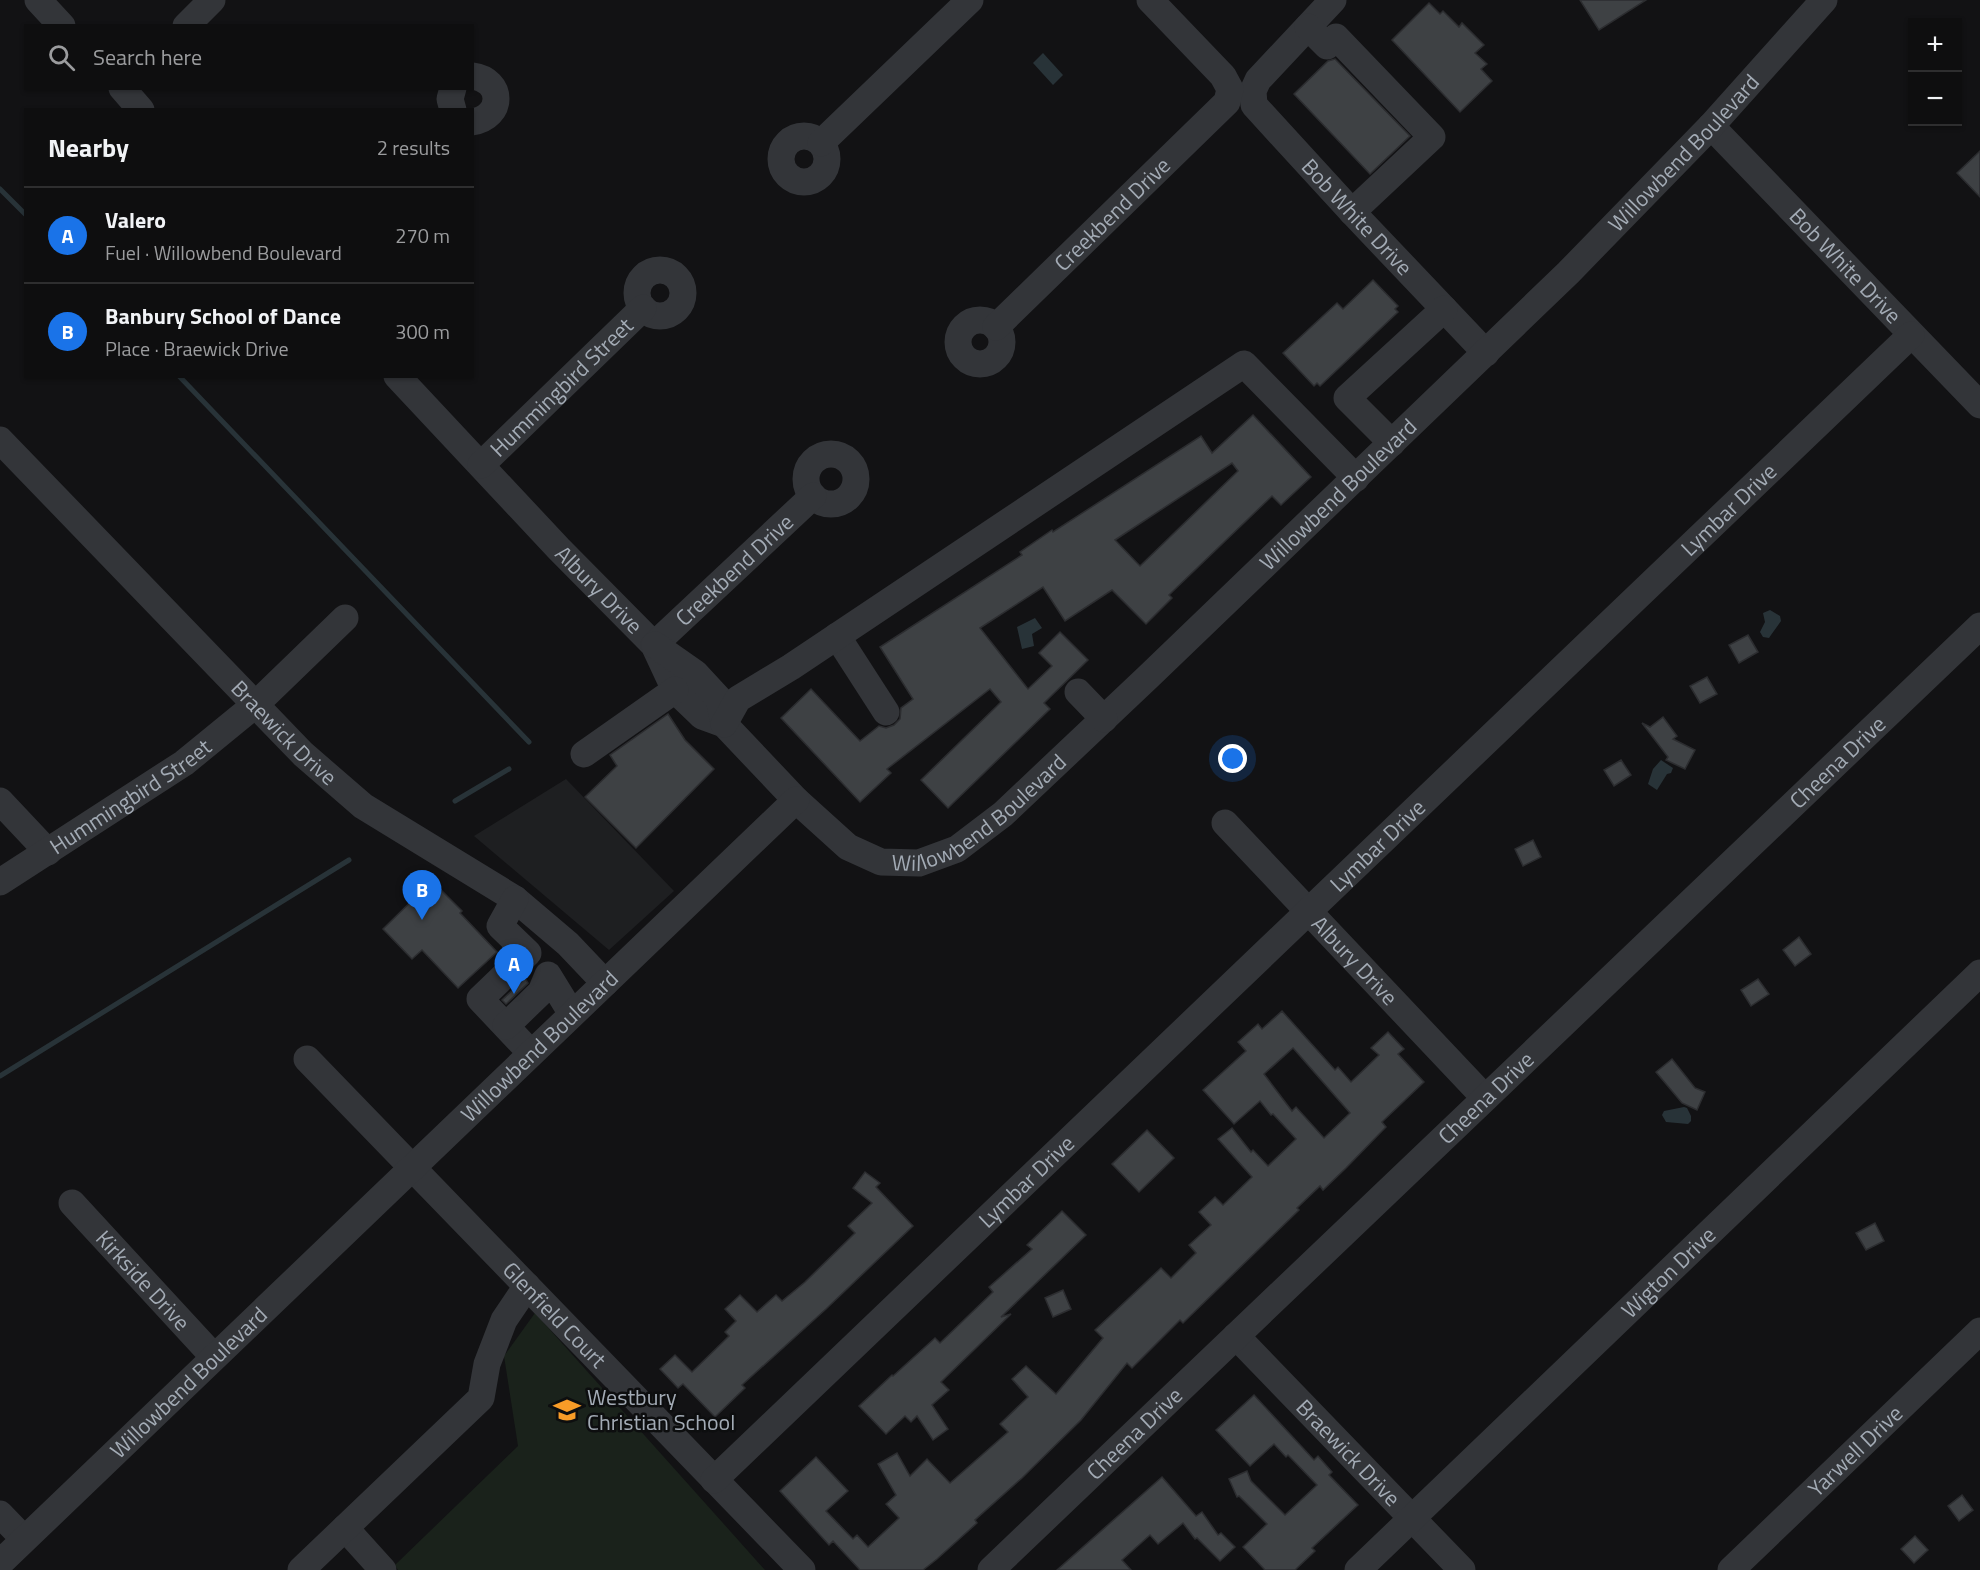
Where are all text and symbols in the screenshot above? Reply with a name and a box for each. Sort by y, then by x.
map controls [1908,18,1962,126]
button: + [1908,18,1962,72]
search box [24,24,474,90]
text: Search here [93,40,202,74]
icon: search [45,41,78,74]
street label: Willowbend Boulevard [1600,66,1767,240]
button: − [1908,72,1962,126]
text: Nearby [48,128,129,167]
text: 2 results [377,132,450,163]
street label: Creekbend Drive [1046,149,1178,279]
street label: Bob White Drive [1294,151,1421,283]
street label: Bob White Drive [1781,200,1910,331]
text: Valero [105,203,166,237]
text: A [61,220,74,251]
text: 270 m [395,220,450,251]
text: Fuel · Willowbend Boulevard [105,237,342,268]
text: Banbury School of Dance [105,299,341,333]
street label: Hummingbird Street [482,309,641,465]
text: B [61,316,74,347]
text: 300 m [395,316,450,347]
text: Place · Braewick Drive [105,333,289,364]
street label: Willowbend Boulevard [1252,410,1424,578]
street label: Lymbar Drive [1673,455,1784,564]
street label: Creekbend Drive [667,506,801,634]
street label: Albury Drive [547,537,651,642]
street label: Braewick Drive [223,672,345,793]
street label: Cheena Drive [1782,708,1893,817]
street label: Hummingbird Street [43,730,219,863]
your location [1218,744,1247,773]
street label: Willowbend Boulevard [891,746,1074,880]
street label: Lymbar Drive [1322,791,1433,900]
pin: B [402,870,442,920]
street label: Albury Drive [1304,908,1406,1013]
pin: A [494,944,534,994]
street label: Willowbend Boulevard [453,962,626,1130]
street label: Cheena Drive [1430,1043,1542,1152]
street label: Lymbar Drive [970,1127,1082,1236]
street label: Wigton Drive [1613,1218,1723,1326]
street label: Kirkside Drive [88,1222,199,1338]
street label: Glenfield Court [495,1254,615,1376]
street label: Willowbend Boulevard [102,1298,275,1466]
street label: Cheena Drive [1078,1379,1190,1488]
place label: Westbury Christian School [587,1380,735,1439]
street label: Braewick Drive [1288,1391,1409,1514]
school or university icon: Westbury Christian School [552,1395,582,1425]
street label: Yarwell Drive [1800,1397,1910,1505]

